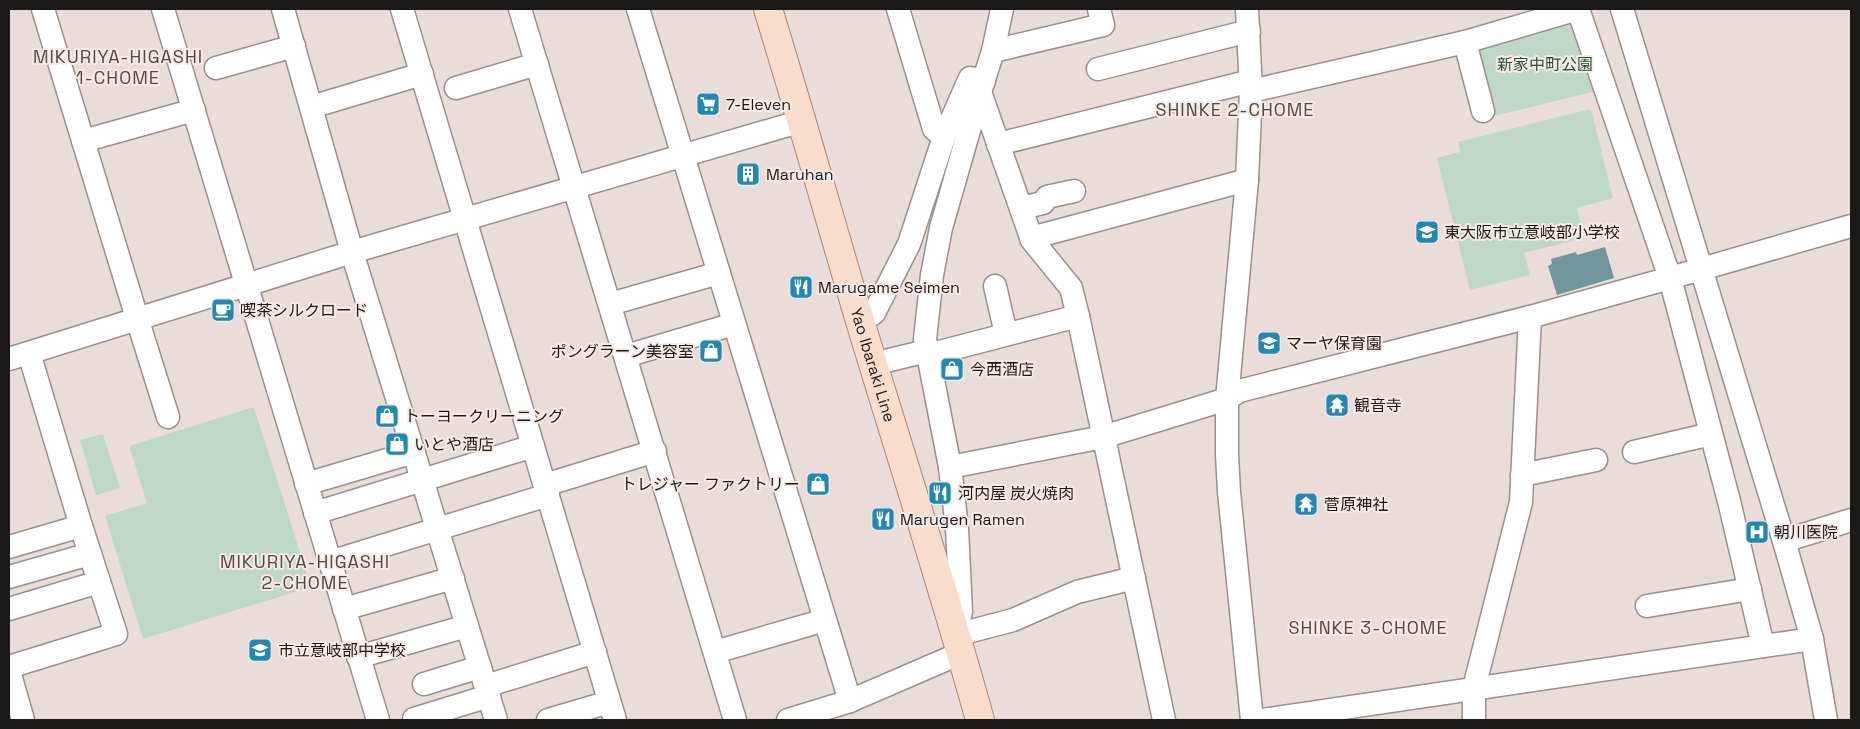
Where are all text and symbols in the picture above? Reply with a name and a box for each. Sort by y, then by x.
district label: MIKURIYA-HIGASHI 1-CHOME [33,45,203,89]
park label: 新家中町公園 [1497,54,1593,75]
supermarket icon: 7-Eleven [695,91,721,117]
place label: 7-Eleven [726,94,791,115]
district label: SHINKE 2-CHOME [1156,98,1315,121]
building icon: Maruhan [735,161,761,187]
place label: Maruhan [766,164,834,185]
school or university icon: 東大阪市立意岐部小学校 [1414,219,1440,245]
place label: 東大阪市立意岐部小学校 [1444,222,1620,243]
restaurant icon: Marugame Seimen [788,274,814,300]
place label: Marugame Seimen [818,277,960,298]
cafe icon: 喫茶シルクロード [210,297,236,323]
place label: 喫茶シルクロード [240,300,368,321]
street label: Yao Ibaraki Line [846,305,900,425]
school or university icon: マーヤ保育園 [1256,330,1282,356]
place label: マーヤ保育園 [1286,333,1382,354]
shop icon: ポングラーン美容室 [698,338,724,364]
place label: ポングラーン美容室 [551,341,694,362]
shop icon: 今西酒店 [939,356,965,382]
place label: 今西酒店 [970,359,1034,380]
temple icon: 観音寺 [1324,392,1350,418]
place label: 観音寺 [1354,395,1402,416]
shop icon: トーヨークリーニング [374,403,400,429]
place label: トーヨークリーニング [404,406,564,427]
shop icon: いとや酒店 [384,431,410,457]
place label: いとや酒店 [414,434,494,455]
shop icon: トレジャー ファクトリー [805,471,831,497]
place label: トレジャー ファクトリー [621,474,800,495]
restaurant icon: 河内屋 炭火焼肉 [927,480,953,506]
place label: 河内屋 炭火焼肉 [958,483,1074,504]
temple icon: 菅原神社 [1293,491,1319,517]
place label: 菅原神社 [1324,494,1388,515]
restaurant icon: Marugen Ramen [870,506,896,532]
place label: Marugen Ramen [900,509,1025,530]
hospital icon: 朝川医院 [1744,519,1770,545]
place label: 朝川医院 [1774,522,1838,543]
district label: MIKURIYA-HIGASHI 2-CHOME [220,550,390,594]
district label: SHINKE 3-CHOME [1288,616,1448,639]
school or university icon: 市立意岐部中学校 [247,637,273,663]
place label: 市立意岐部中学校 [278,640,406,661]

